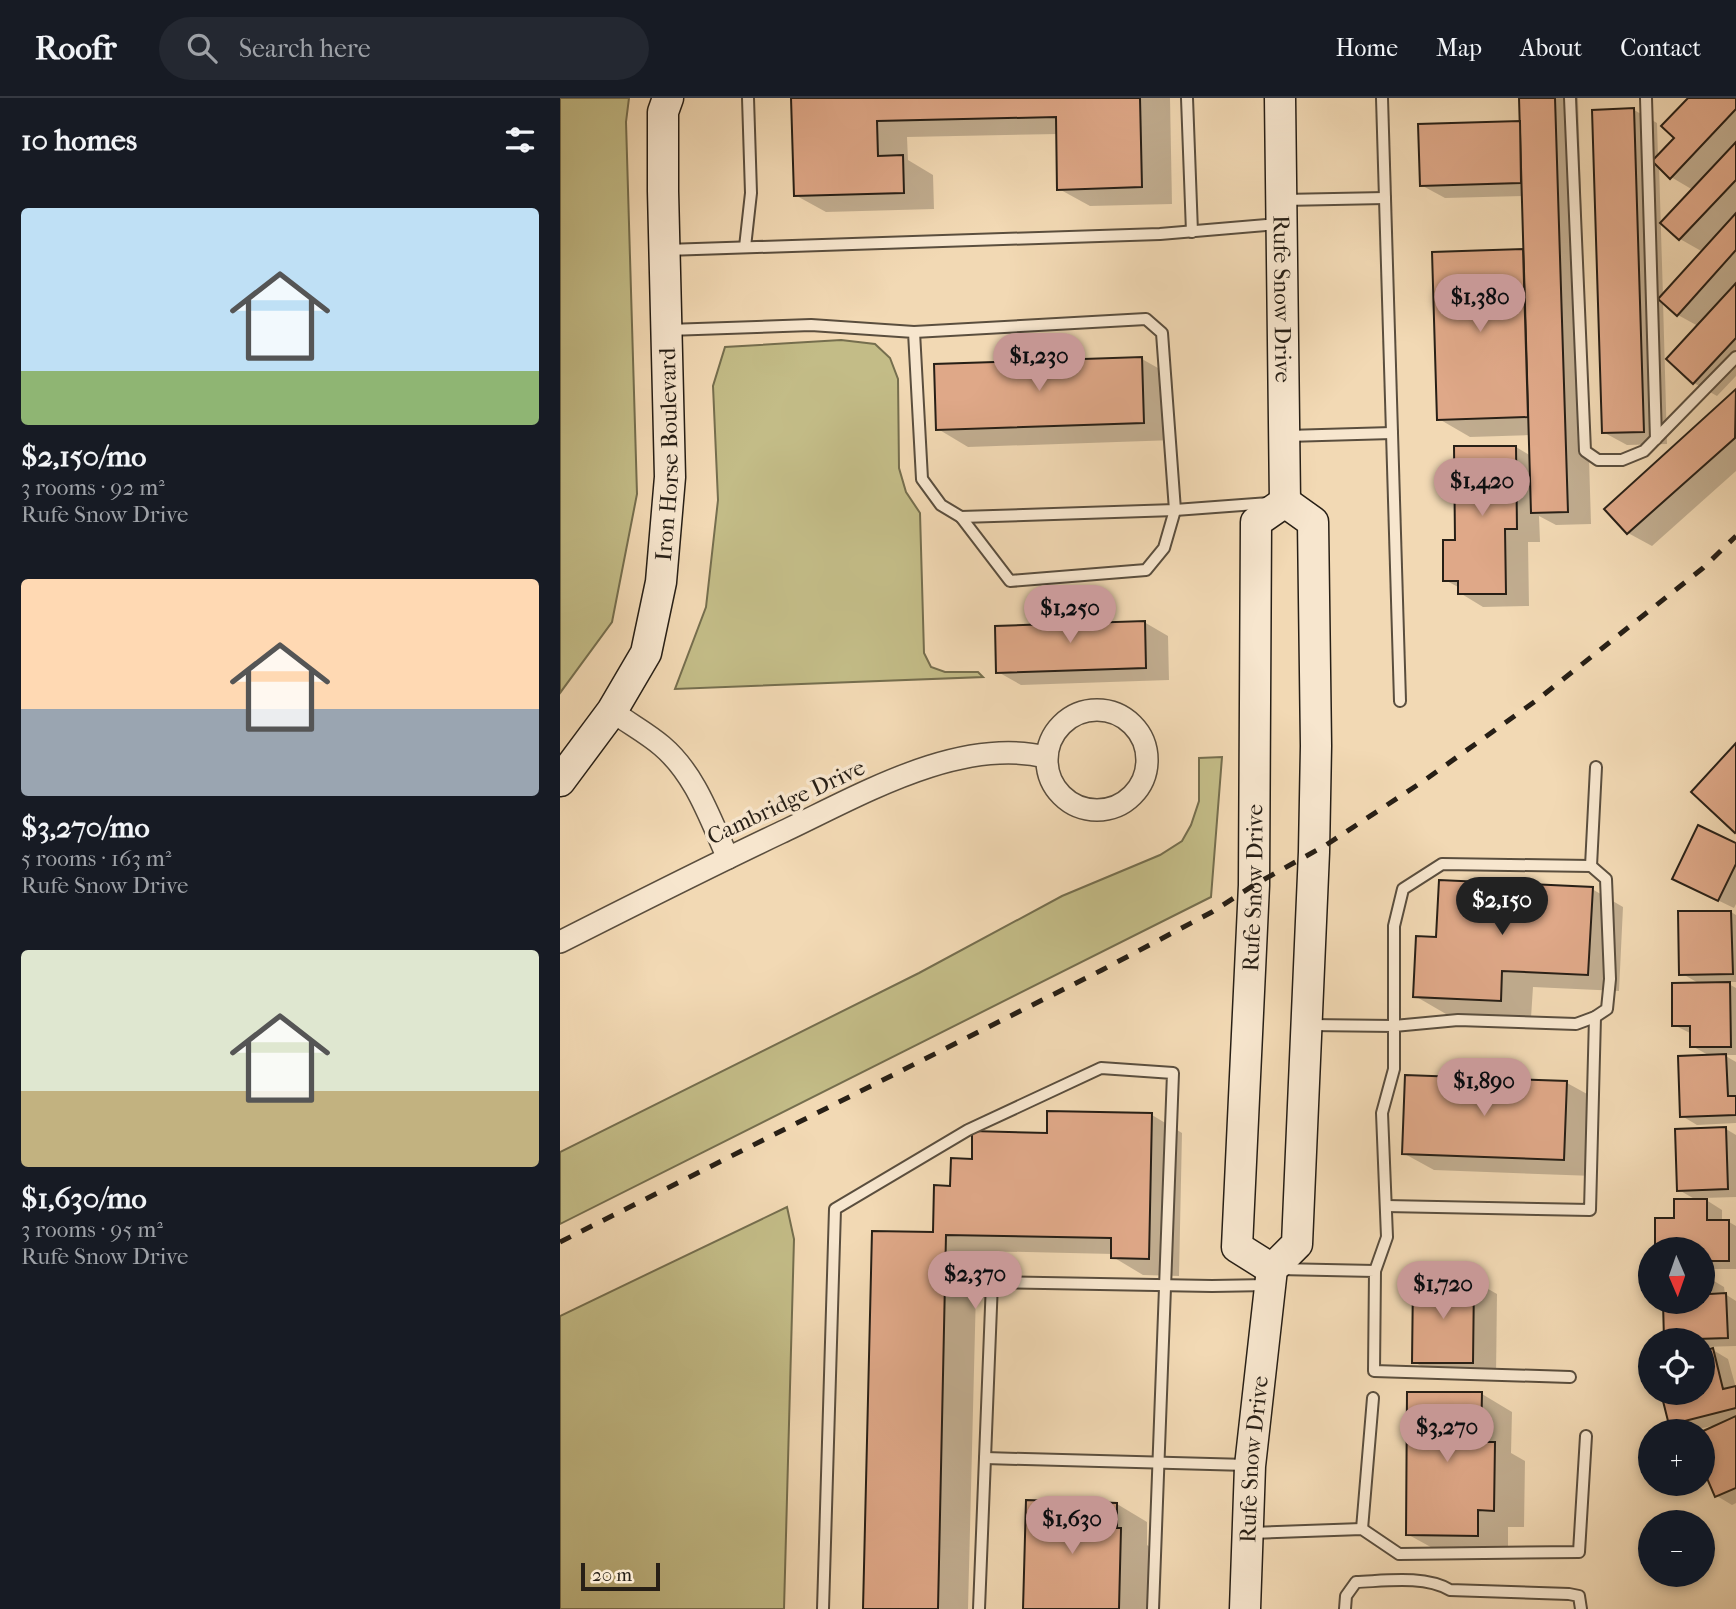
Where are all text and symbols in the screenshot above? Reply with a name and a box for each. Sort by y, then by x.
search box [159,17,649,80]
text: Roofr [35,29,117,68]
icon: search [183,29,221,67]
text: Search here [239,33,371,64]
text: Home [1336,34,1398,62]
text: Map [1436,34,1482,62]
text: About [1520,34,1582,62]
text: Contact [1620,34,1701,62]
icon: filters [501,121,539,159]
text: 10 homes [21,123,137,158]
street label: Rufe Snow Drive [1268,215,1297,383]
icon: home [217,253,343,379]
pin: $1,380 [1423,274,1537,334]
text: $1,380 [1450,283,1510,310]
pin: $1,230 [982,334,1096,393]
text: $1,230 [1009,342,1069,369]
street label: Iron Horse Boulevard [649,347,684,562]
text: $2,150/mo [21,439,147,474]
pin: $1,420 [1425,458,1539,518]
text: $1,420 [1450,467,1514,494]
text: 3 rooms · 92 m² [21,474,165,501]
text: Rufe Snow Drive [21,501,188,528]
pin: $1,250 [1013,586,1127,645]
text: $1,250 [1040,594,1100,621]
icon: home [217,624,343,750]
street label: Cambridge Drive [703,754,869,850]
street label: Rufe Snow Drive [1236,804,1268,972]
text: $3,270/mo [21,810,150,845]
text: 5 rooms · 163 m² [21,845,171,872]
text: Rufe Snow Drive [21,872,188,899]
pin: $2,150 [1445,878,1559,937]
text: $2,150 [1472,886,1532,913]
icon: home [217,995,343,1121]
pin: $1,890 [1427,1058,1541,1118]
text: $1,890 [1453,1067,1515,1094]
text: $1,630/mo [21,1181,147,1216]
text: 3 rooms · 95 m² [21,1216,163,1243]
north arrow [1638,1237,1715,1314]
map controls [1638,1237,1715,1587]
text: Rufe Snow Drive [21,1243,188,1270]
pin: $2,370 [918,1252,1032,1311]
text: $2,370 [944,1260,1006,1287]
pin: $1,720 [1386,1262,1500,1321]
text: $1,720 [1413,1270,1473,1297]
button: locate [1638,1328,1715,1405]
street label: Rufe Snow Drive [1234,1374,1273,1543]
pin: $3,270 [1390,1404,1504,1464]
text: $3,270 [1416,1413,1478,1440]
button: + [1638,1419,1715,1496]
pin: $1,630 [1015,1496,1129,1556]
text: $1,630 [1042,1505,1102,1532]
button: − [1638,1510,1715,1587]
scale bar [581,1560,660,1592]
text: 20 m [592,1564,632,1586]

